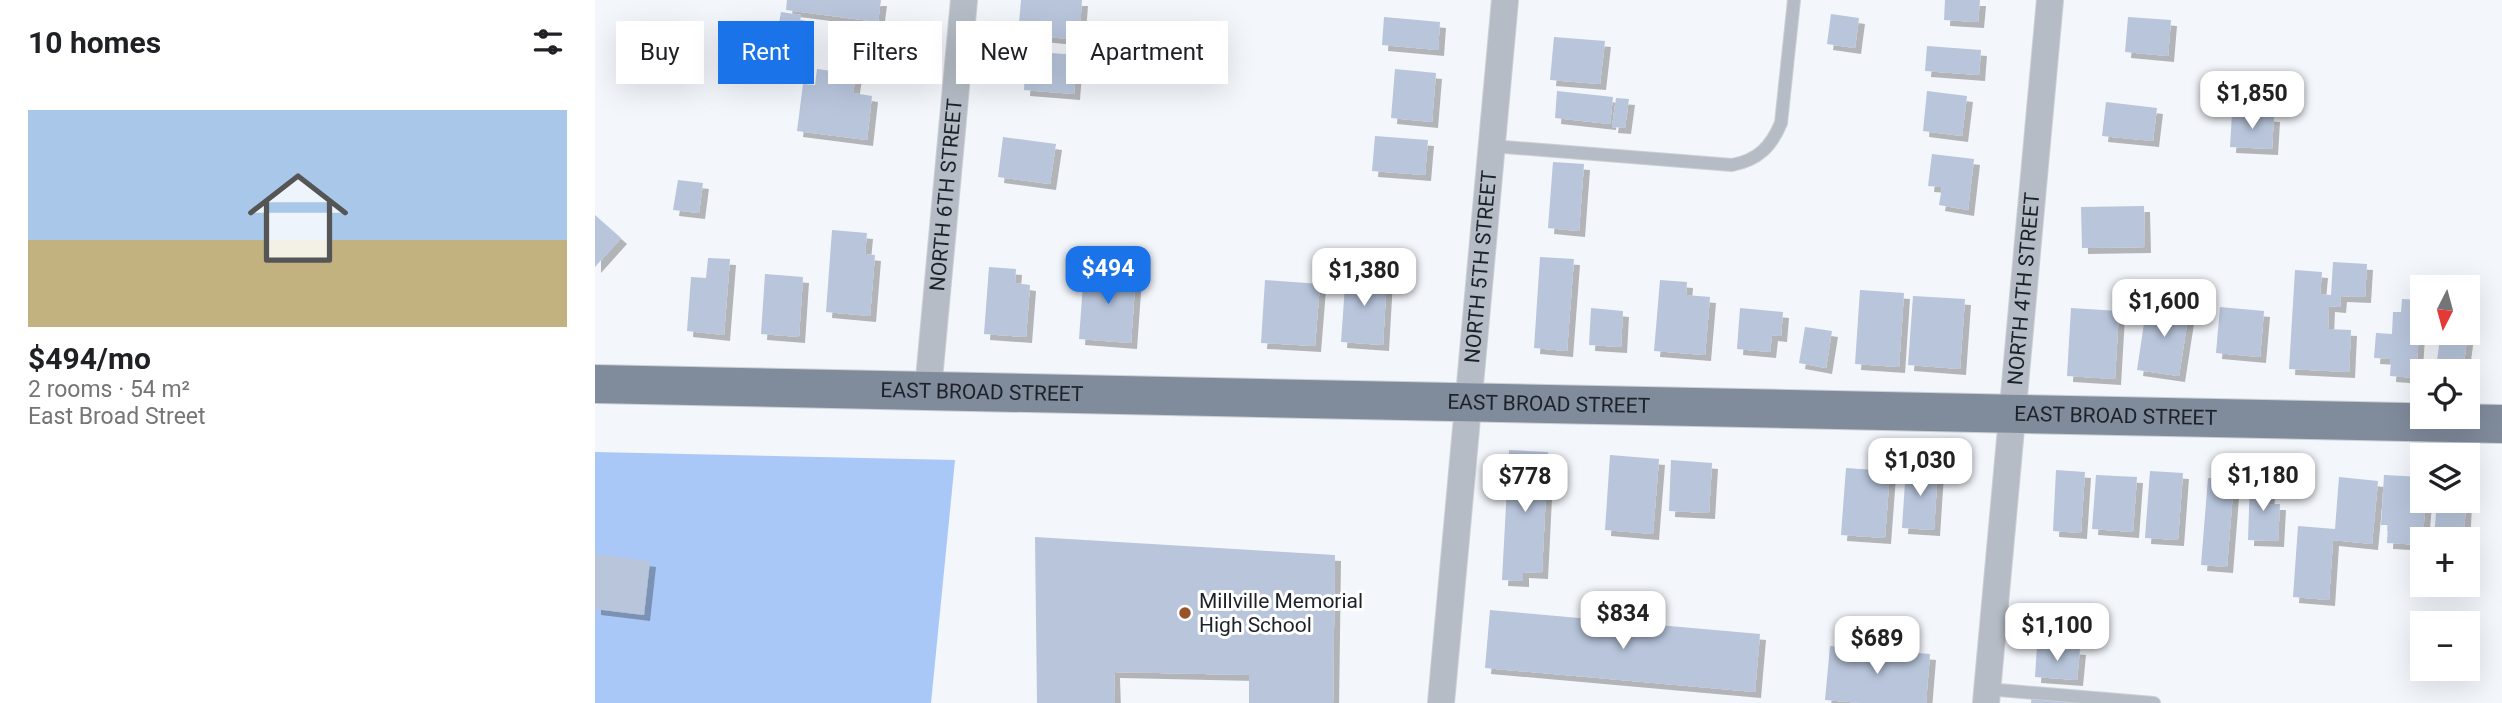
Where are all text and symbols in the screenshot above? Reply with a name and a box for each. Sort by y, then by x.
chip: Buy [616,21,704,84]
chip: Rent [718,21,814,84]
chip: Filters [828,21,942,84]
chip: New [956,21,1052,84]
chip: Apartment [1066,21,1228,84]
icon: filters [529,23,567,61]
text: 10 homes [28,25,161,60]
pin: $1,850 [2195,72,2309,131]
text: $1,850 [2216,80,2288,107]
street label: NORTH 6TH STREET [925,97,967,292]
icon: home [235,155,361,281]
street label: NORTH 5TH STREET [1460,169,1501,364]
street label: NORTH 4TH STREET [2003,191,2044,386]
pin: $494 [1067,246,1149,306]
pin: $1,380 [1307,248,1421,308]
text: $494 [1082,255,1134,282]
text: $1,380 [1328,257,1400,284]
north arrow [2410,275,2480,345]
map controls [2410,275,2480,681]
pin: $1,600 [2107,280,2221,339]
text: $1,600 [2128,288,2200,315]
text: $494/mo [28,341,151,376]
button: locate [2410,359,2480,429]
text: 2 rooms · 54 m² [28,376,190,403]
street label: EAST BROAD STREET [880,378,1084,406]
street label: EAST BROAD STREET [1447,390,1651,418]
street label: EAST BROAD STREET [2014,402,2218,430]
text: East Broad Street [28,403,206,430]
pin: $1,030 [1863,438,1977,498]
button: layers [2410,443,2480,513]
text: $1,030 [1884,447,1956,474]
pin: $778 [1484,454,1566,514]
pin: $1,180 [2206,454,2320,513]
text: $1,180 [2227,462,2299,489]
text: $778 [1499,463,1551,490]
button: + [2410,527,2480,597]
place label: Millville Memorial High School [1199,589,1363,637]
pin: $834 [1582,592,1664,651]
text: $834 [1597,600,1649,627]
pin: $1,100 [2000,604,2114,663]
marker: Millville Memorial High School [1177,605,1193,621]
button: − [2410,611,2480,681]
text: $1,100 [2021,612,2093,639]
pin: $689 [1836,616,1918,676]
text: $689 [1851,625,1903,652]

